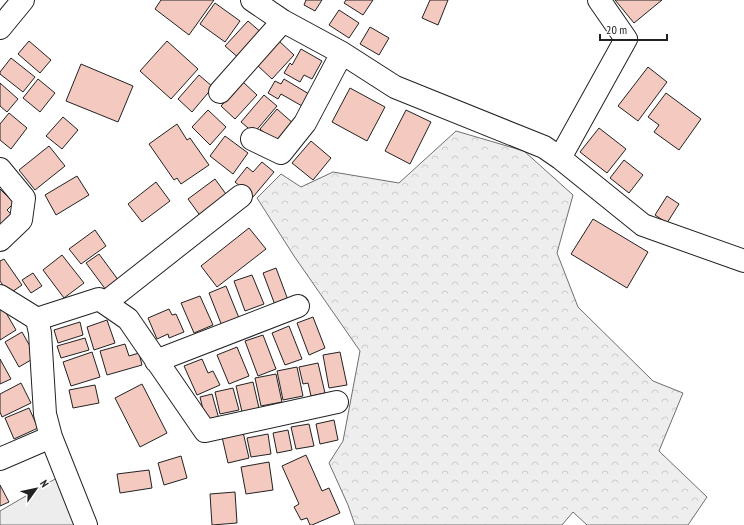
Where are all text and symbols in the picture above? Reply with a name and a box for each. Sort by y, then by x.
scale bar [600,16,667,42]
text: 20 m [606,22,627,37]
north arrow [16,469,56,509]
text: N [37,477,52,490]

